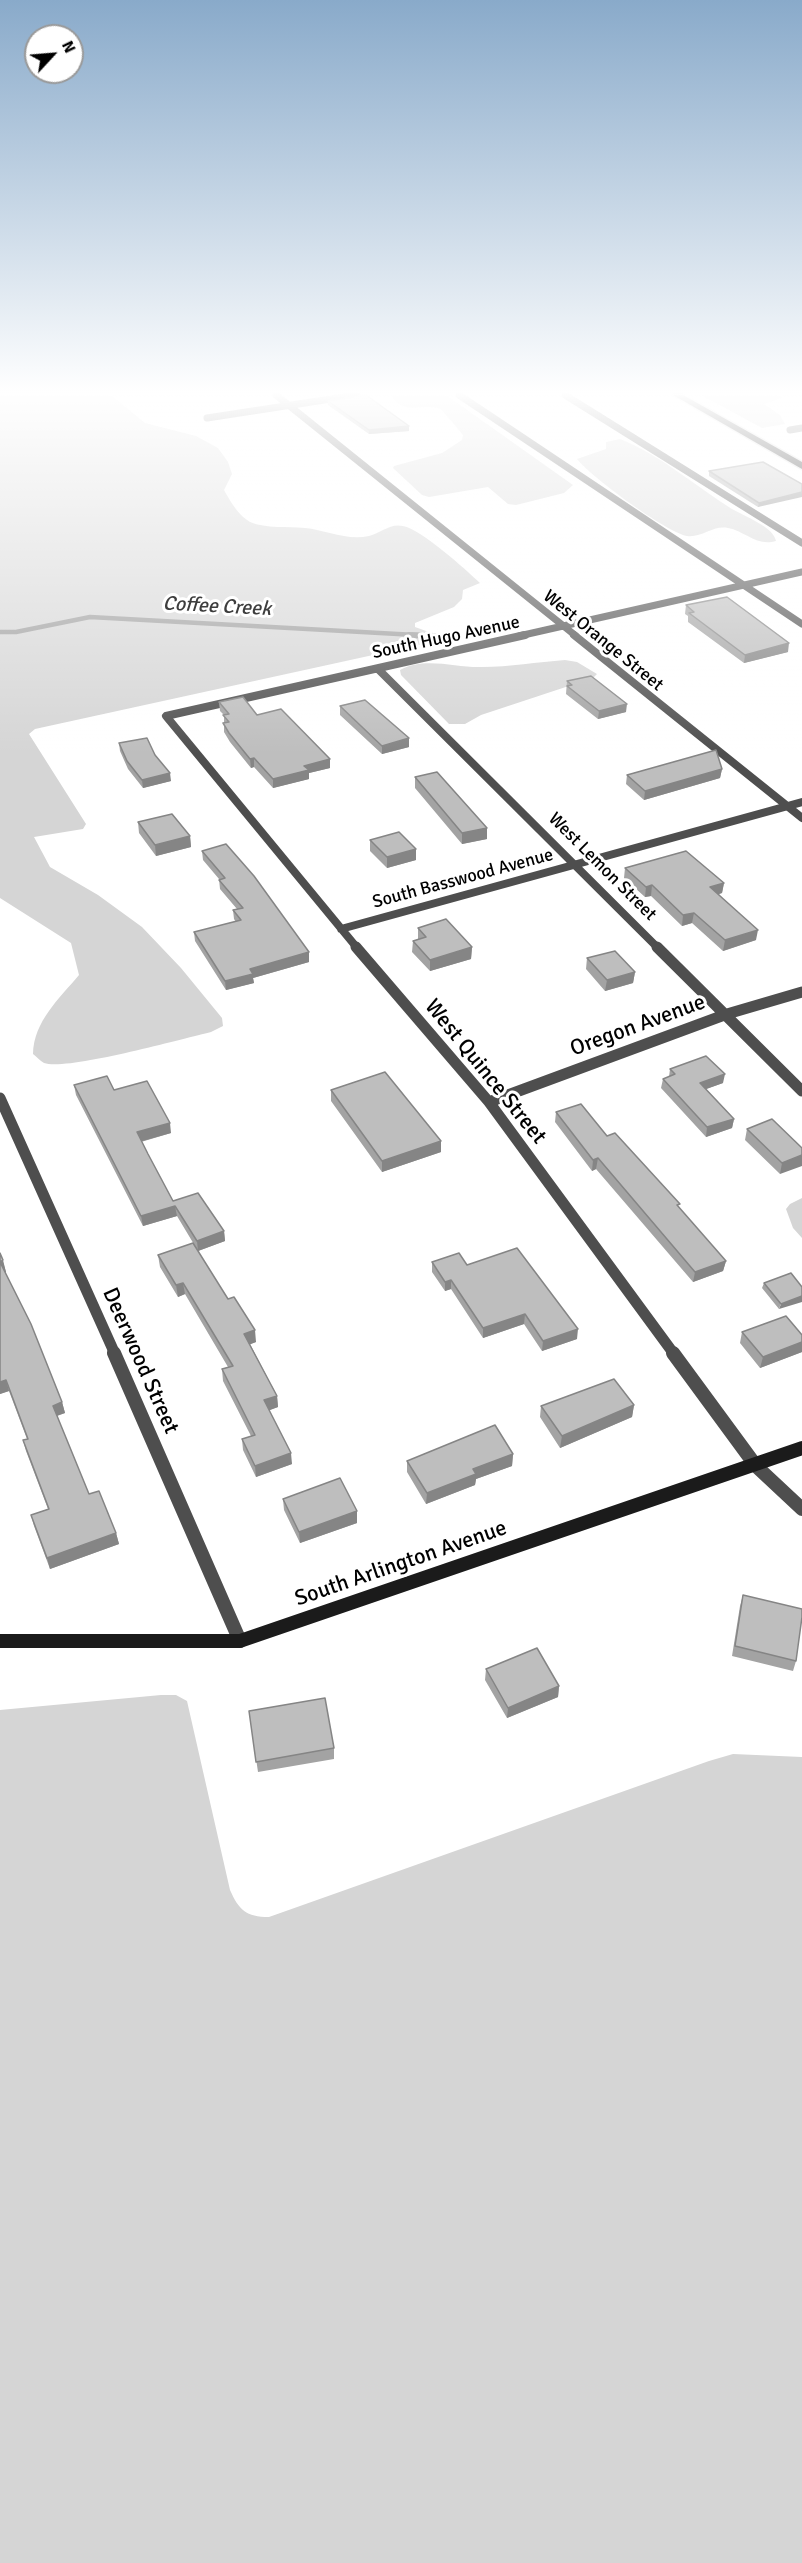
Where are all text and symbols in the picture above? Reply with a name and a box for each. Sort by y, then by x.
north arrow [24,24,84,84]
text: N [57,38,80,56]
street label: West Orange Street [539,586,667,696]
water label: Coffee Creek [162,592,272,622]
street label: South Hugo Avenue [370,612,522,664]
street label: West Lemon Street [543,808,661,926]
street label: South Basswood Avenue [370,844,556,914]
street label: Oregon Avenue [567,989,709,1063]
street label: West Quince Street [419,994,551,1150]
street label: Deerwood Street [96,1284,184,1438]
street label: South Arlington Avenue [292,1515,510,1613]

